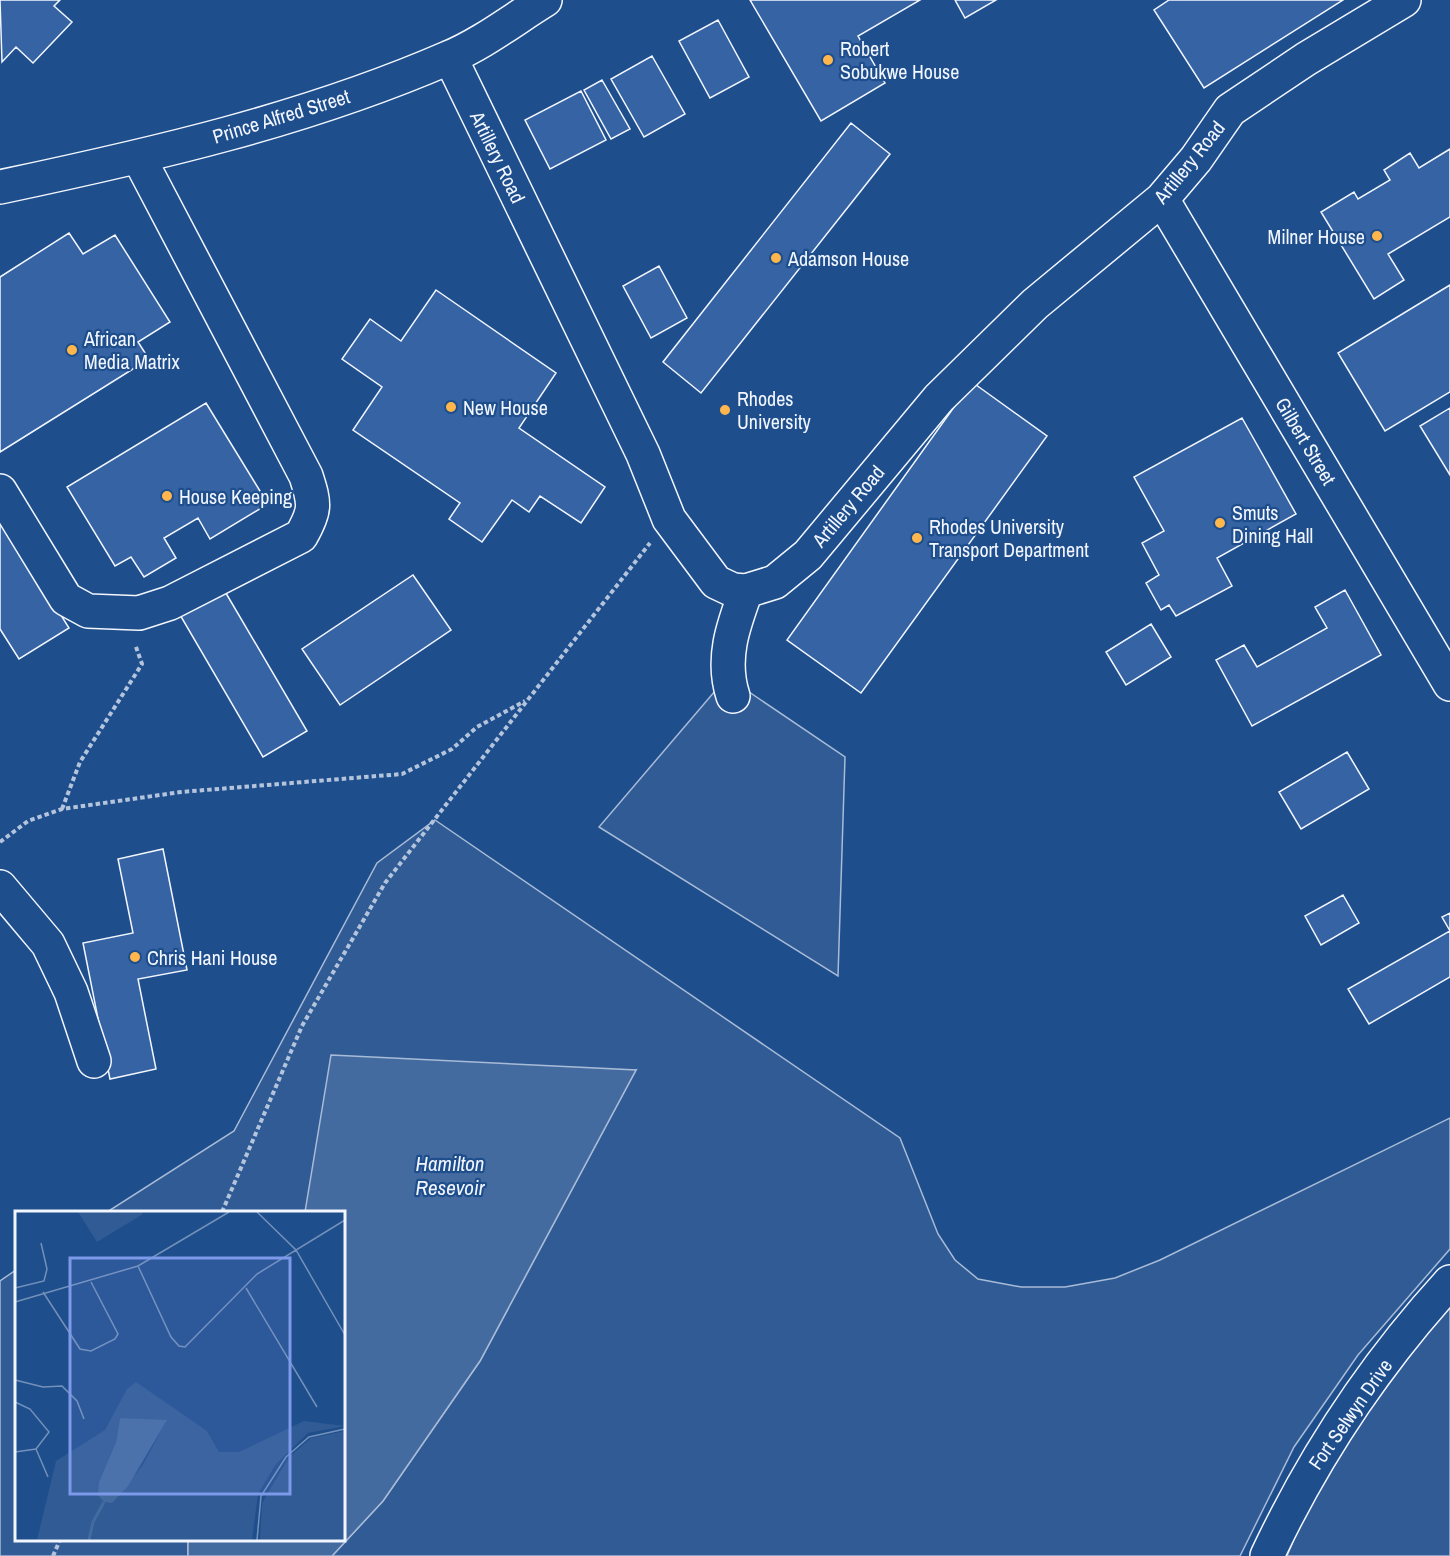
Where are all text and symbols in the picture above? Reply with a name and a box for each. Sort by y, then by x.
place label: Robert Sobukwe House [840,35,959,85]
marker: Robert Sobukwe House [821,53,835,67]
street label: Prince Alfred Street [209,82,353,150]
street label: Artillery Road [464,106,532,208]
street label: Artillery Road [1147,115,1231,210]
place label: Milner House [1267,223,1365,250]
marker: Milner House [1370,229,1384,243]
place label: Adamson House [787,245,909,272]
marker: Adamson House [769,251,783,265]
place label: African Media Matrix [83,325,180,375]
marker: African Media Matrix [65,343,79,357]
place label: Rhodes University [737,385,812,435]
street label: Gilbert Street [1269,392,1343,490]
place label: New House [463,394,548,421]
marker: New House [444,400,458,414]
marker: Rhodes University [718,403,732,417]
street label: Artillery Road [805,459,890,553]
place label: House Keeping [179,483,292,510]
marker: House Keeping [160,489,174,503]
place label: Smuts Dining Hall [1232,499,1313,549]
place label: Rhodes University Transport Department [929,513,1089,563]
marker: Smuts Dining Hall [1213,516,1227,530]
marker: Rhodes University Transport Department [910,531,924,545]
place label: Chris Hani House [147,944,277,971]
marker: Chris Hani House [128,950,142,964]
water label: Hamilton Resevoir [416,1149,486,1202]
inset map [15,1211,345,1541]
street label: Fort Selwyn Drive [1302,1353,1398,1475]

